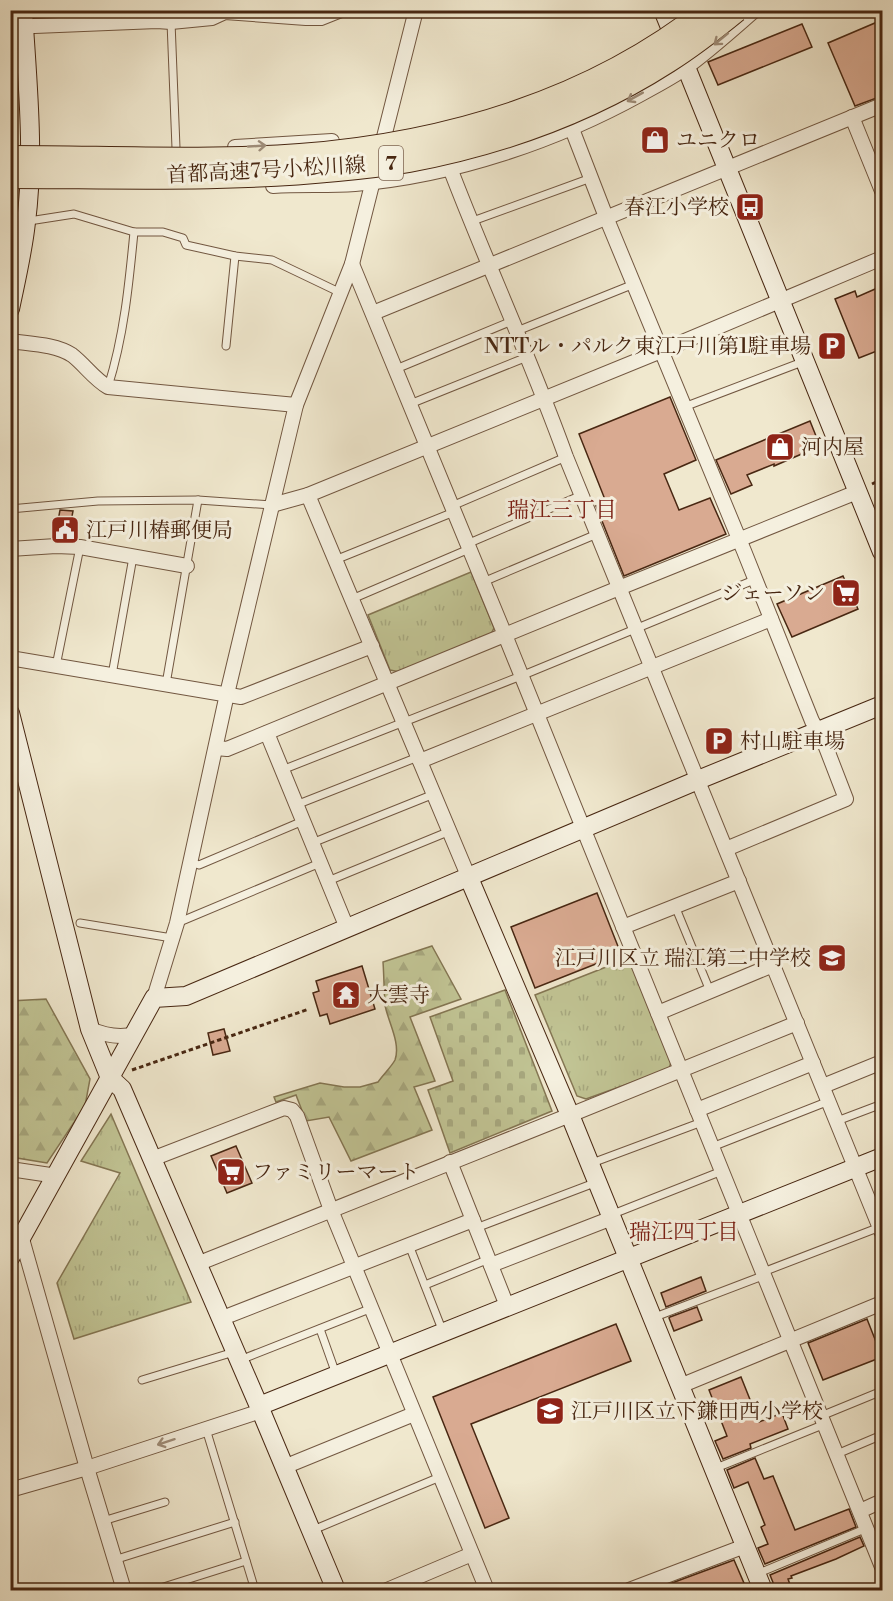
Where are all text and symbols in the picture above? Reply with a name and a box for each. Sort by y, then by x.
one-way arrow [713,33,729,46]
one-way arrow [627,91,644,103]
shop icon: ユニクロ [639,124,671,156]
place label: ユニクロ [676,128,760,154]
one-way arrow [246,140,266,151]
road number: 7 [379,146,403,180]
street label: 首都高速7号小松川線 [166,153,366,189]
bus stop icon: 春江小学校 [734,191,766,223]
place label: 春江小学校 [624,195,729,221]
parking icon: NTTル・パルク東江戸川第1駐車場 [816,330,848,362]
place label: NTTル・パルク東江戸川第1駐車場 [484,334,811,360]
shop icon: 河内屋 [764,431,796,463]
place label: 河内屋 [801,435,864,461]
district label: 瑞江三丁目 [507,497,617,524]
public building icon: 江戸川椿郵便局 [49,514,81,546]
place label: 江戸川椿郵便局 [86,518,233,544]
supermarket icon: ジェーソン [830,577,862,609]
place label: ジェーソン [721,581,825,607]
parking icon: 村山駐車場 [703,725,735,757]
place label: 村山駐車場 [740,729,845,755]
school or university icon: 江戸川区立 瑞江第二中学校 [816,942,848,974]
place label: 江戸川区立 瑞江第二中学校 [555,946,811,972]
temple icon: 大雲寺 [330,979,362,1011]
place label: 大雲寺 [367,983,430,1009]
supermarket icon: ファミリーマート [215,1156,247,1188]
place label: ファミリーマート [252,1160,420,1186]
district label: 瑞江四丁目 [629,1219,739,1246]
school or university icon: 江戸川区立下鎌田西小学校 [534,1395,566,1427]
place label: 江戸川区立下鎌田西小学校 [571,1399,823,1425]
one-way arrow [157,1437,176,1448]

